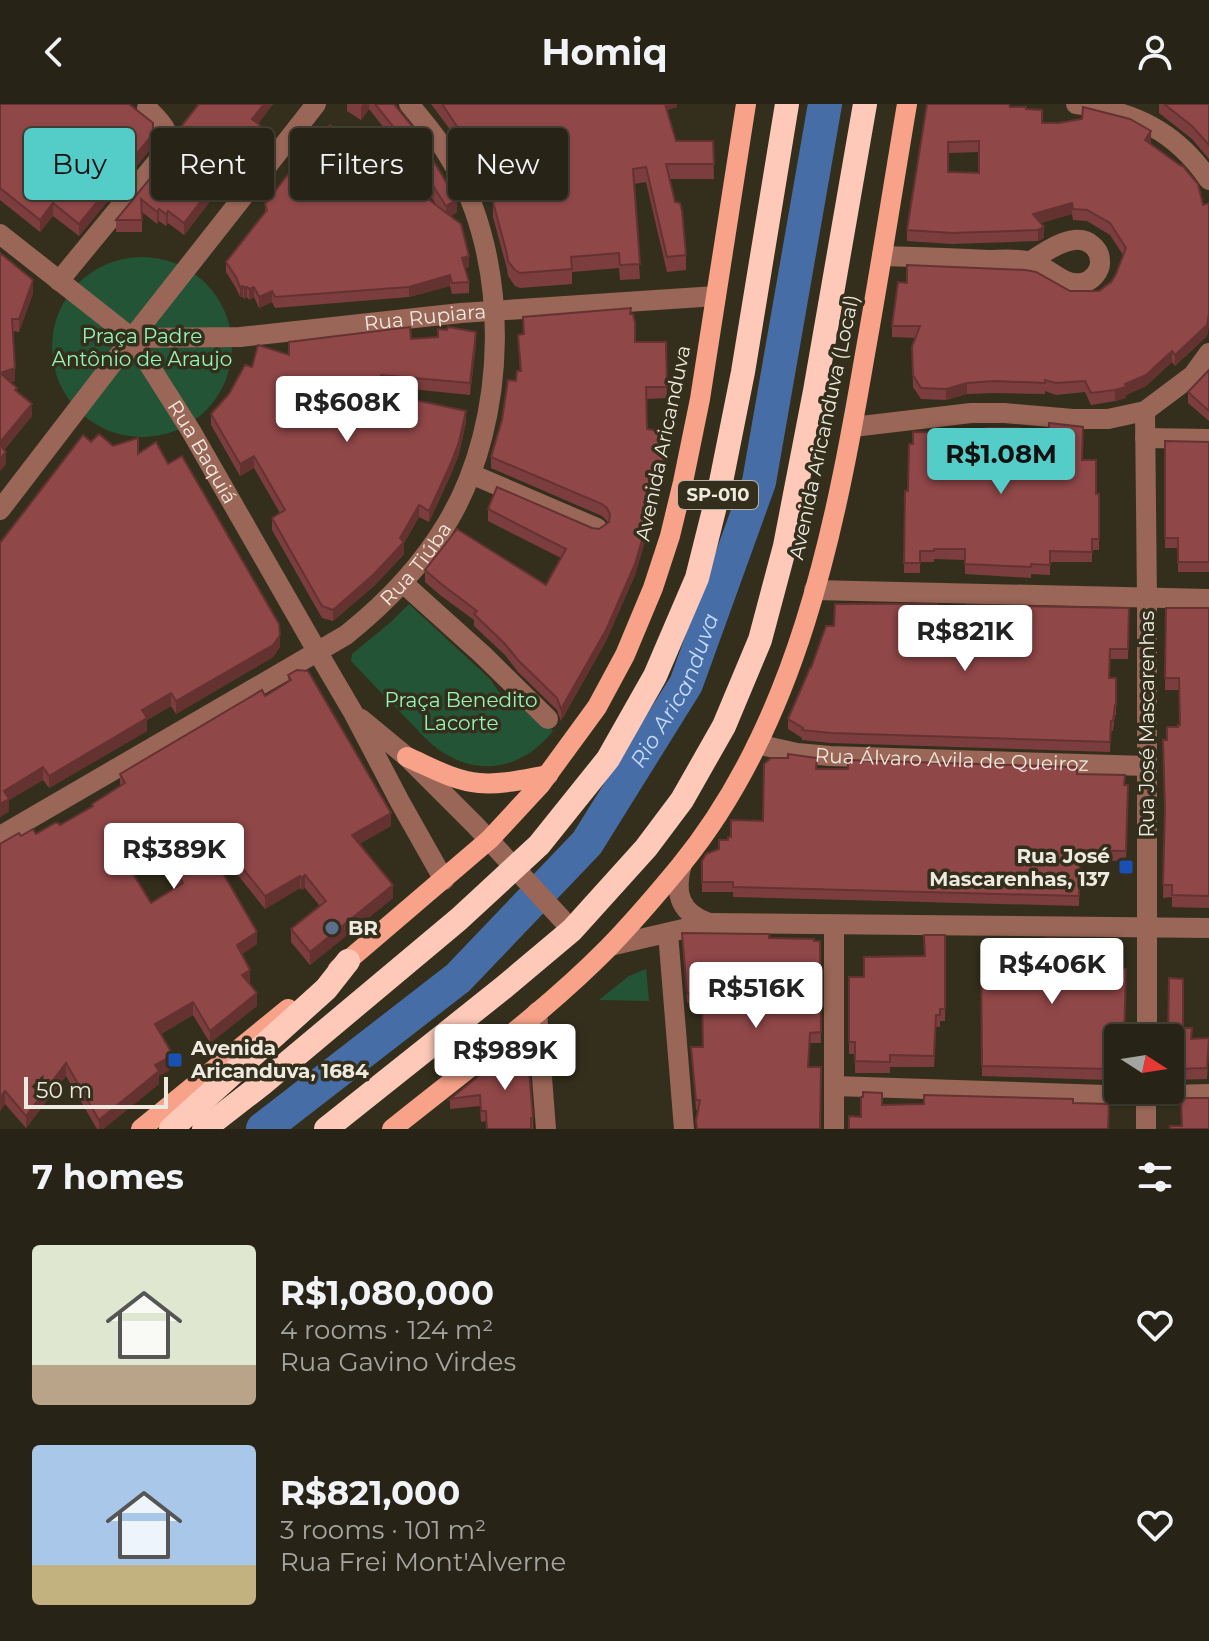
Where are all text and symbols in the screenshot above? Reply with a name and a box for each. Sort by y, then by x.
icon: back [32,30,76,74]
text: Homiq [541,30,668,74]
icon: person [1133,30,1177,74]
chip: Buy [24,128,135,200]
chip: Rent [151,128,274,200]
chip: Filters [290,128,432,200]
chip: New [448,128,568,200]
street label: Avenida Aricanduva (Local) [784,292,864,562]
street label: Rua Rupiara [363,299,487,335]
park label: Praça Padre Antônio de Araujo [52,324,232,371]
street label: Avenida Aricanduva [631,343,695,543]
pin: R$608K [282,376,412,444]
text: R$608K [294,386,400,418]
street label: Rua Baquiá [163,396,242,508]
pin: R$1.08M [927,428,1075,496]
text: R$1.08M [945,438,1057,470]
road number: SP-010 [678,481,758,509]
street label: Rua Tiúba [375,518,456,611]
pin: R$821K [900,605,1030,673]
water label: Rio Aricanduva [624,610,724,773]
street label: Rua José Mascarenhas [1135,610,1159,837]
text: R$821K [916,615,1014,647]
park label: Praça Benedito Lacorte [384,688,538,735]
street label: Rua Álvaro Avila de Queiroz [814,743,1089,776]
pin: R$389K [109,823,239,891]
text: R$389K [122,833,226,865]
place label: Rua José Mascarenhas, 137 [929,844,1110,891]
marker: Rua José Mascarenhas, 137 [1117,858,1135,876]
place label: BR [348,916,378,940]
marker: BR [323,919,341,937]
pin: R$406K [987,938,1117,1006]
text: R$406K [998,948,1106,980]
pin: R$516K [691,962,821,1030]
text: R$516K [707,972,805,1004]
pin: R$989K [440,1024,570,1092]
north arrow [1104,1024,1184,1104]
map controls [1104,1024,1184,1104]
text: R$989K [453,1034,557,1066]
place label: Avenida Aricanduva, 1684 [190,1036,369,1083]
marker: Avenida Aricanduva, 1684 [166,1051,184,1069]
scale bar [24,1073,168,1109]
text: 50 m [36,1077,92,1104]
icon: filters [1133,1155,1177,1199]
text: 7 homes [32,1156,184,1198]
text: R$1,080,000 [280,1272,494,1314]
icon: home [96,1277,192,1373]
icon: heart [1133,1303,1177,1347]
text: 4 rooms · 124 m² [280,1314,493,1346]
text: Rua Gavino Virdes [280,1346,516,1378]
text: R$821,000 [280,1472,460,1514]
icon: home [96,1477,192,1573]
icon: heart [1133,1503,1177,1547]
text: 3 rooms · 101 m² [280,1514,486,1546]
text: Rua Frei Mont'Alverne [280,1546,566,1578]

